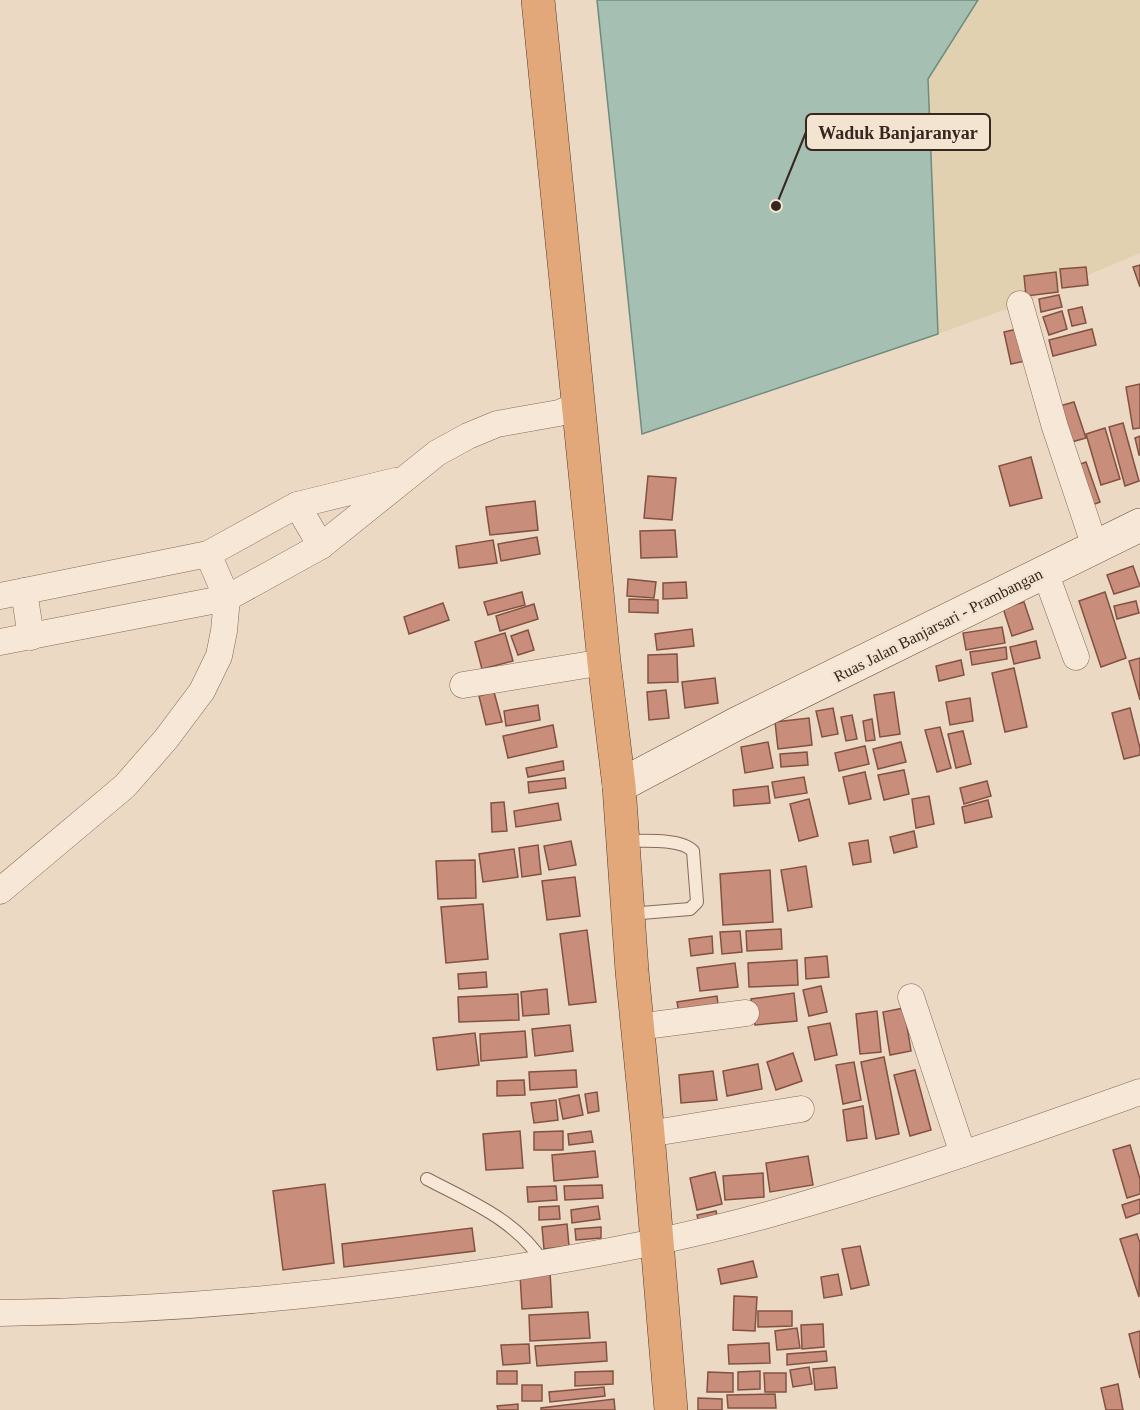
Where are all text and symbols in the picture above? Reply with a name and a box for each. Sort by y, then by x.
callout: Waduk Banjaranyar [806,114,990,150]
text: Waduk Banjaranyar [818,123,978,143]
street label: Ruas Jalan Banjarsari - Prambangan [831,565,1046,686]

